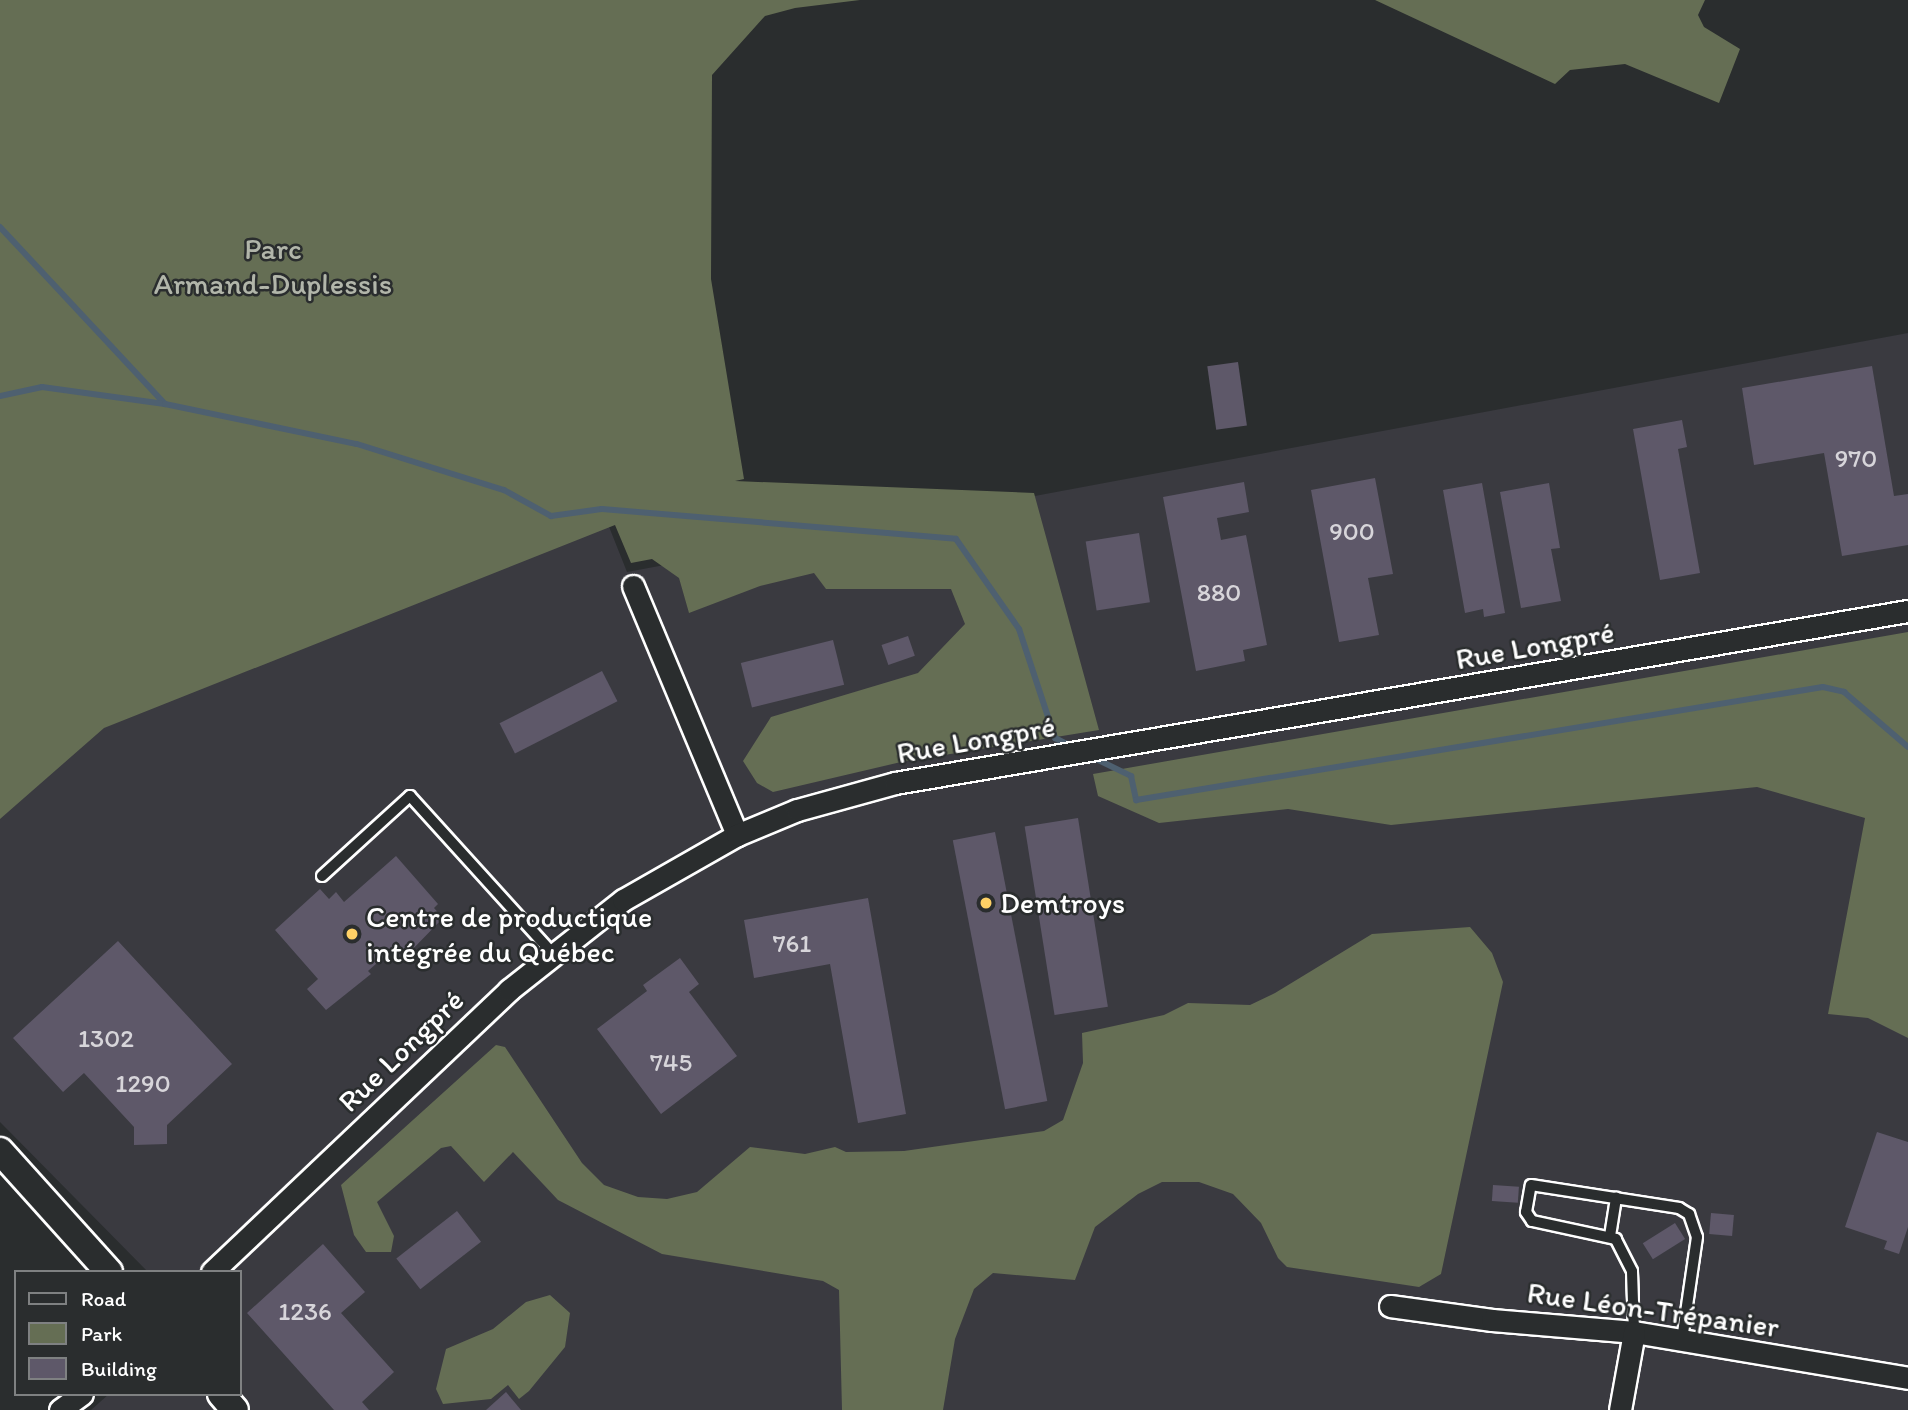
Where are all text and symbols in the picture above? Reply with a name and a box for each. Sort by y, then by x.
park label: Parc Armand-Duplessis [154,231,392,302]
house number: 970 [1835,443,1877,475]
house number: 900 [1329,516,1375,548]
house number: 880 [1197,577,1241,609]
street label: Rue Longpré [1453,614,1617,678]
street label: Rue Longpré [894,708,1058,772]
place label: Demtroys [1000,885,1125,921]
marker: Demtroys [978,895,994,911]
place label: Centre de productique intégrée du Québec [366,899,652,970]
marker: Centre de productique intégrée du Québec [344,926,360,942]
house number: 761 [773,928,811,960]
street label: Rue Longpré [331,982,471,1120]
house number: 1302 [78,1023,134,1055]
house number: 745 [650,1047,692,1079]
house number: 1290 [115,1068,171,1100]
legend [14,1270,242,1396]
street label: Rue Léon-Trépanier [1525,1275,1781,1345]
text: Road [81,1286,126,1311]
house number: 1236 [278,1296,332,1328]
text: Park [81,1321,122,1346]
text: Building [81,1356,157,1381]

